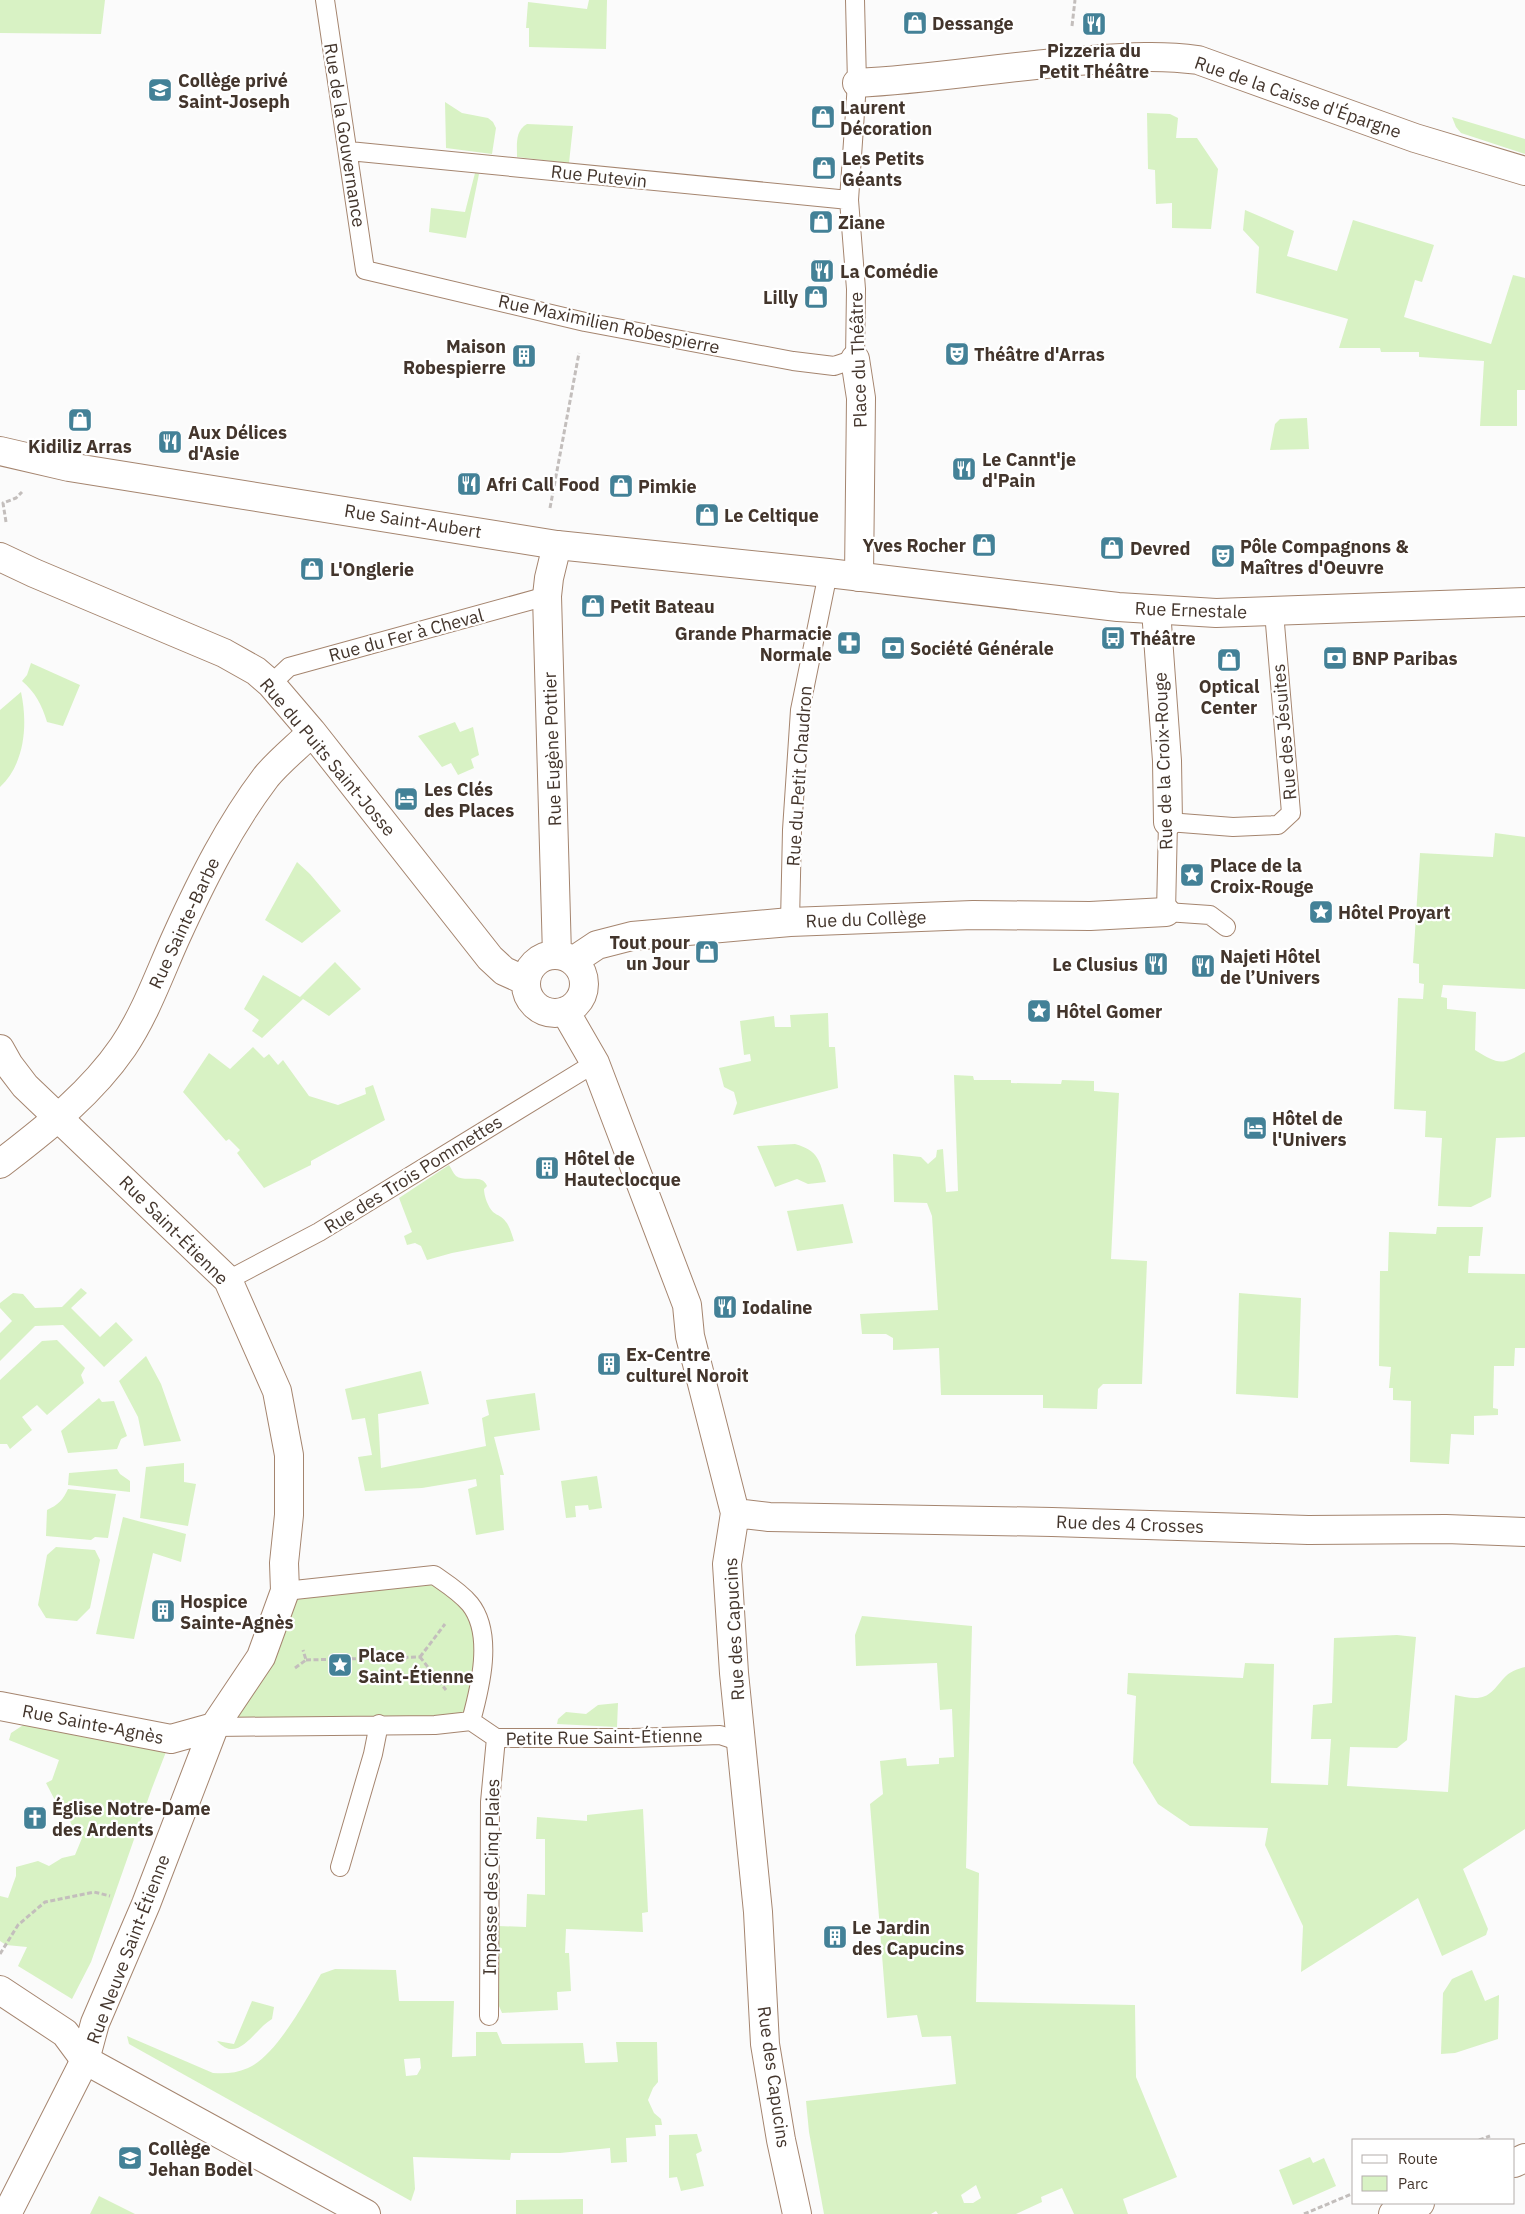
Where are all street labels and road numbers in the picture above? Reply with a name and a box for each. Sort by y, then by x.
street label: Rue de la Gouvernance [319,41,371,229]
street label: Rue de la Caisse d'Épargne [1192,51,1405,143]
street label: Rue Putevin [550,160,648,192]
street label: Rue Maximilien Robespierre [496,289,722,359]
street label: Place du Théâtre [844,291,872,428]
street label: Rue Saint-Aubert [343,499,483,543]
street label: Rue Ernestale [1134,597,1248,623]
street label: Rue du Fer à Cheval [326,603,486,667]
street label: Rue des Jésuites [1267,663,1301,801]
street label: Rue Eugène Pottier [538,671,566,827]
street label: Rue de la Croix-Rouge [1148,672,1178,850]
street label: Rue du Puits Saint-Josse [255,673,401,841]
street label: Rue du Petit Chaudron [781,685,817,867]
street label: Rue Sainte-Barbe [143,853,225,992]
street label: Rue du Collège [805,905,927,933]
street label: Rue des Trois Pommettes [320,1110,506,1238]
street label: Rue Saint-Étienne [114,1170,234,1290]
street label: Rue des 4 Crosses [1056,1510,1204,1538]
street label: Rue des Capucins [719,1557,749,1701]
street label: Rue Sainte-Agnès [20,1699,166,1749]
street label: Petite Rue Saint-Étienne [505,1724,703,1750]
street label: Impasse des Cinq Plaies [478,1778,504,1976]
street label: Rue Neuve Saint-Étienne [81,1851,175,2047]
street label: Rue des Capucins [753,2004,795,2150]

